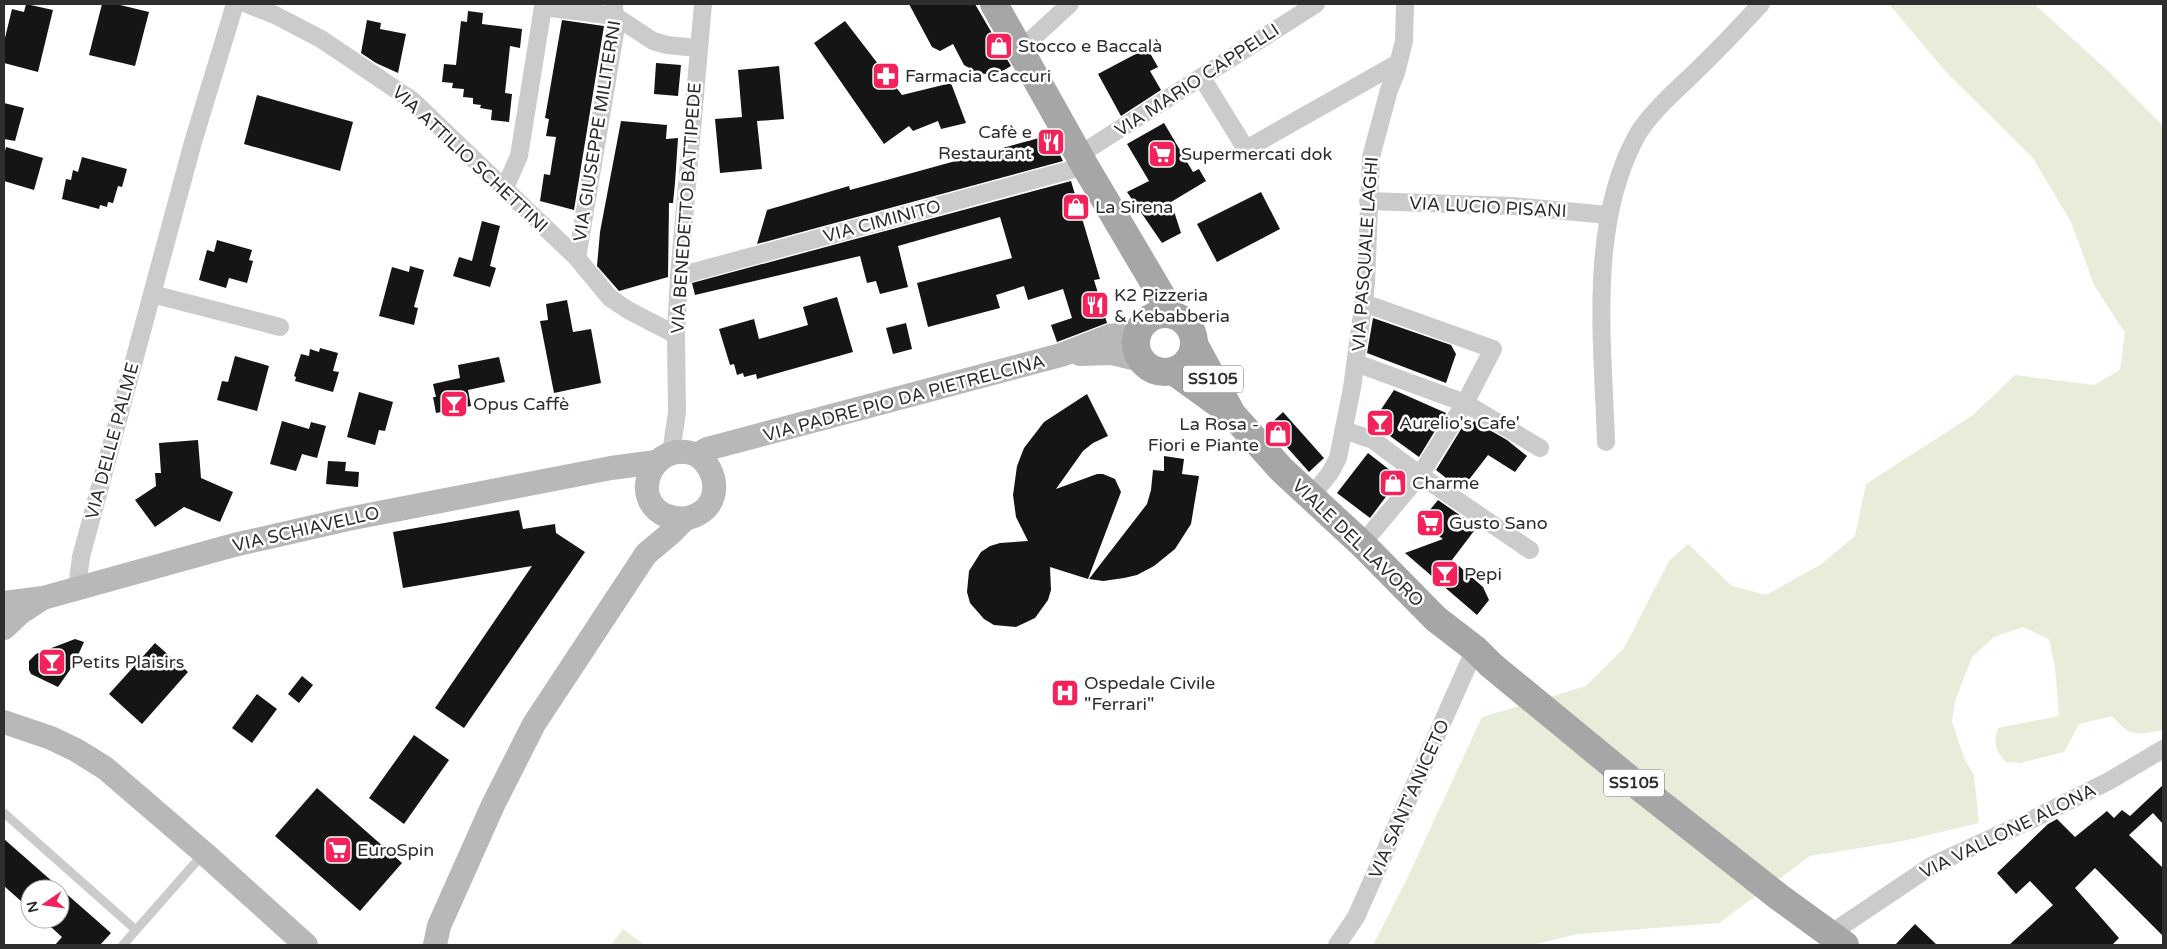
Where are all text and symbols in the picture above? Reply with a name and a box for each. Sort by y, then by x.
street label: VIA GIUSEPPE MILITERNI [569,19,625,243]
street label: VIA MARIO CAPPELLI [1111,19,1283,141]
shop icon: Stocco e Baccalà [984,31,1014,61]
place label: Stocco e Baccalà [1018,35,1162,57]
pharmacy icon: Farmacia Caccuri [871,61,901,91]
place label: Farmacia Caccuri [905,65,1051,87]
street label: VIA ATTILIO SCHETTINI [387,81,553,237]
street label: VIA BENEDETTO BATTIPEDE [666,82,706,334]
place label: Cafè e Restaurant [938,121,1032,164]
restaurant icon: Cafè e Restaurant [1036,127,1066,157]
supermarket icon: Supermercati dok [1147,139,1177,169]
place label: Supermercati dok [1181,143,1332,165]
street label: VIA PASQUALE LAGHI [1347,156,1383,352]
shop icon: La Sirena [1061,192,1091,222]
street label: VIA LUCIO PISANI [1409,192,1567,222]
street label: VIA CIMINITO [821,195,943,247]
place label: La Sirena [1095,196,1173,218]
place label: K2 Pizzeria & Kebabberia [1114,284,1230,327]
restaurant icon: K2 Pizzeria & Kebabberia [1080,290,1110,320]
street label: VIA PADRE PIO DA PIETRELCINA [761,350,1047,446]
street label: VIA DELLE PALME [80,360,144,522]
road number: SS105 [1183,366,1243,392]
bar icon: Opus Caffè [439,389,469,419]
place label: Opus Caffè [473,393,569,415]
bar icon: Aurelio's Cafe' [1365,408,1395,438]
place label: Aurelio's Cafe' [1399,412,1520,434]
place label: La Rosa - Fiori e Piante [1148,413,1259,456]
shop icon: La Rosa - Fiori e Piante [1263,419,1293,449]
shop icon: Charme [1378,468,1408,498]
place label: Charme [1412,472,1479,494]
street label: VIALE DEL LAVORO [1288,474,1428,612]
street label: VIA SCHIAVELLO [230,501,382,557]
supermarket icon: Gusto Sano [1415,508,1445,538]
place label: Gusto Sano [1449,512,1548,534]
bar icon: Pepi [1430,559,1460,589]
place label: Pepi [1464,563,1502,585]
bar icon: Petits Plaisirs [37,647,67,677]
place label: Petits Plaisirs [71,651,184,673]
place label: Ospedale Civile "Ferrari" [1084,672,1215,715]
hospital icon: Ospedale Civile "Ferrari" [1050,678,1080,708]
street label: VIA SANT'ANICETO [1364,716,1454,882]
road number: SS105 [1604,770,1664,796]
street label: VIA VALLONE ALONA [1916,779,2100,883]
supermarket icon: EuroSpin [323,835,353,865]
place label: EuroSpin [357,839,434,861]
north arrow [20,879,70,929]
text: N [23,899,42,914]

